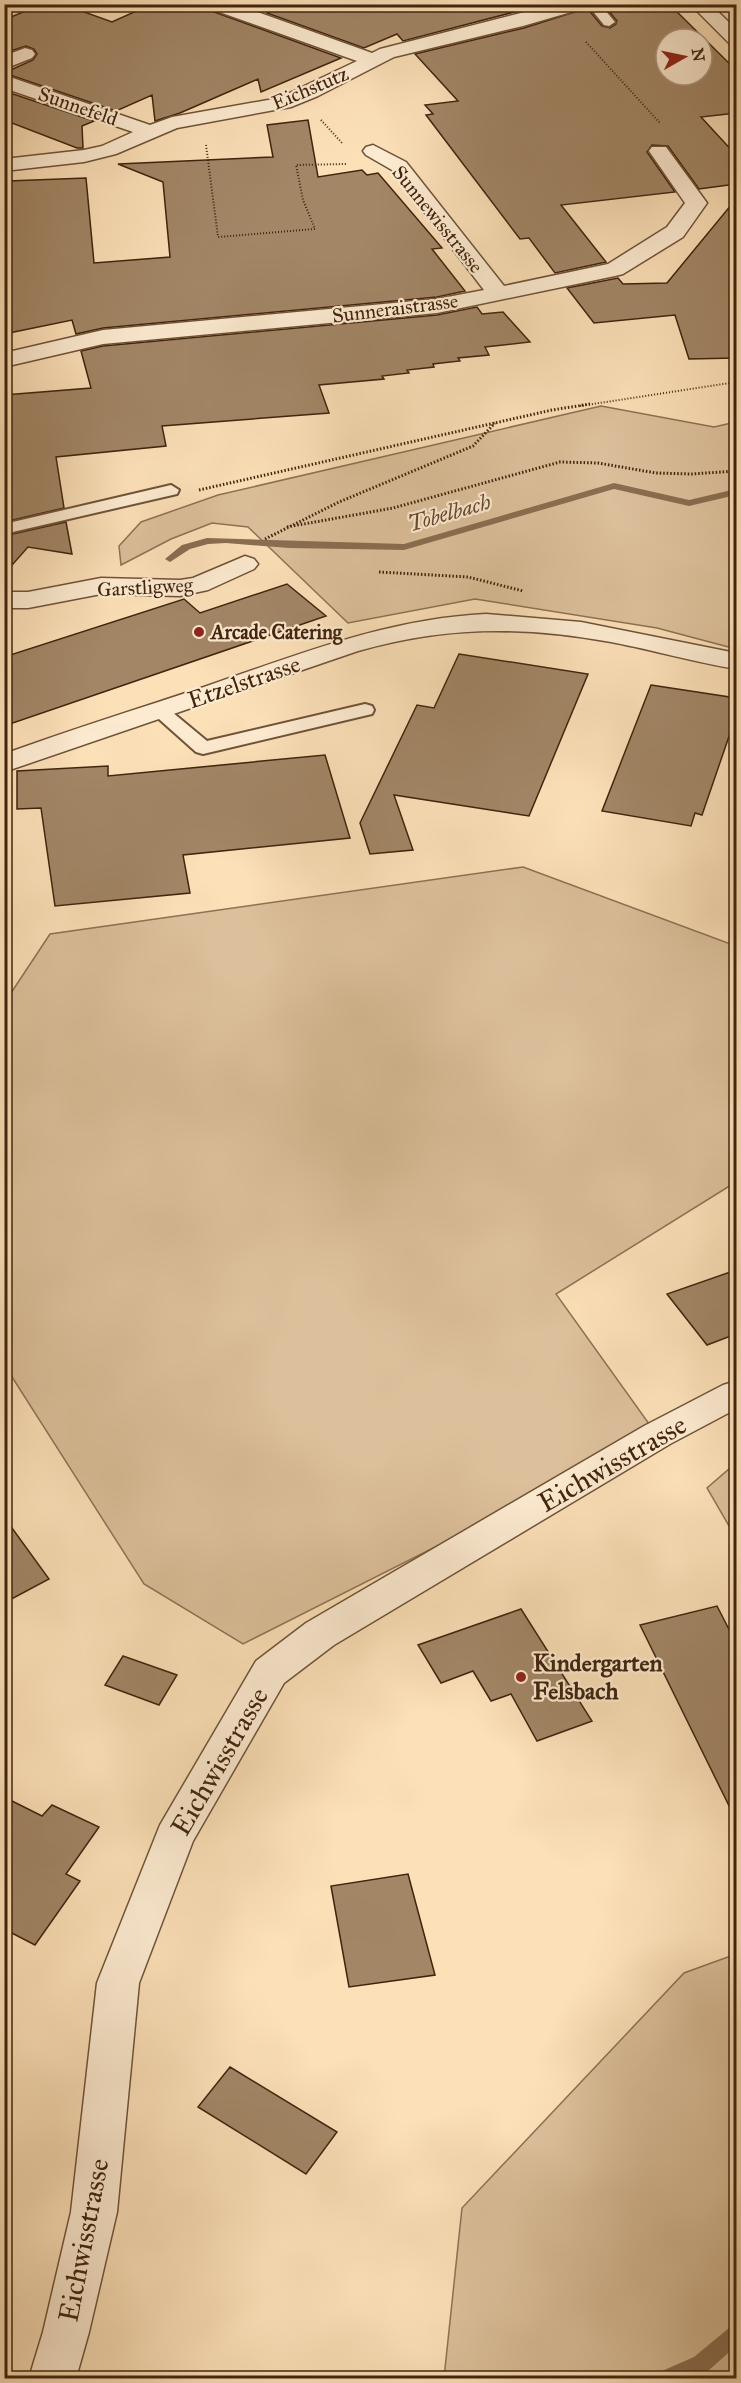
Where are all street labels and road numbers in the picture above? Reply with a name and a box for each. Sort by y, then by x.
street label: Eichstutz [268,61,352,115]
street label: Sunnefeld [35,81,121,131]
street label: Sunnewisstrasse [387,160,489,278]
street label: Sunneraistrasse [331,288,459,328]
street label: Garstligweg [96,572,194,602]
street label: Etzelstrasse [184,649,304,715]
street label: Eichwisstrasse [532,1407,693,1520]
street label: Eichwisstrasse [163,1681,276,1842]
street label: Eichwisstrasse [51,2156,116,2325]

